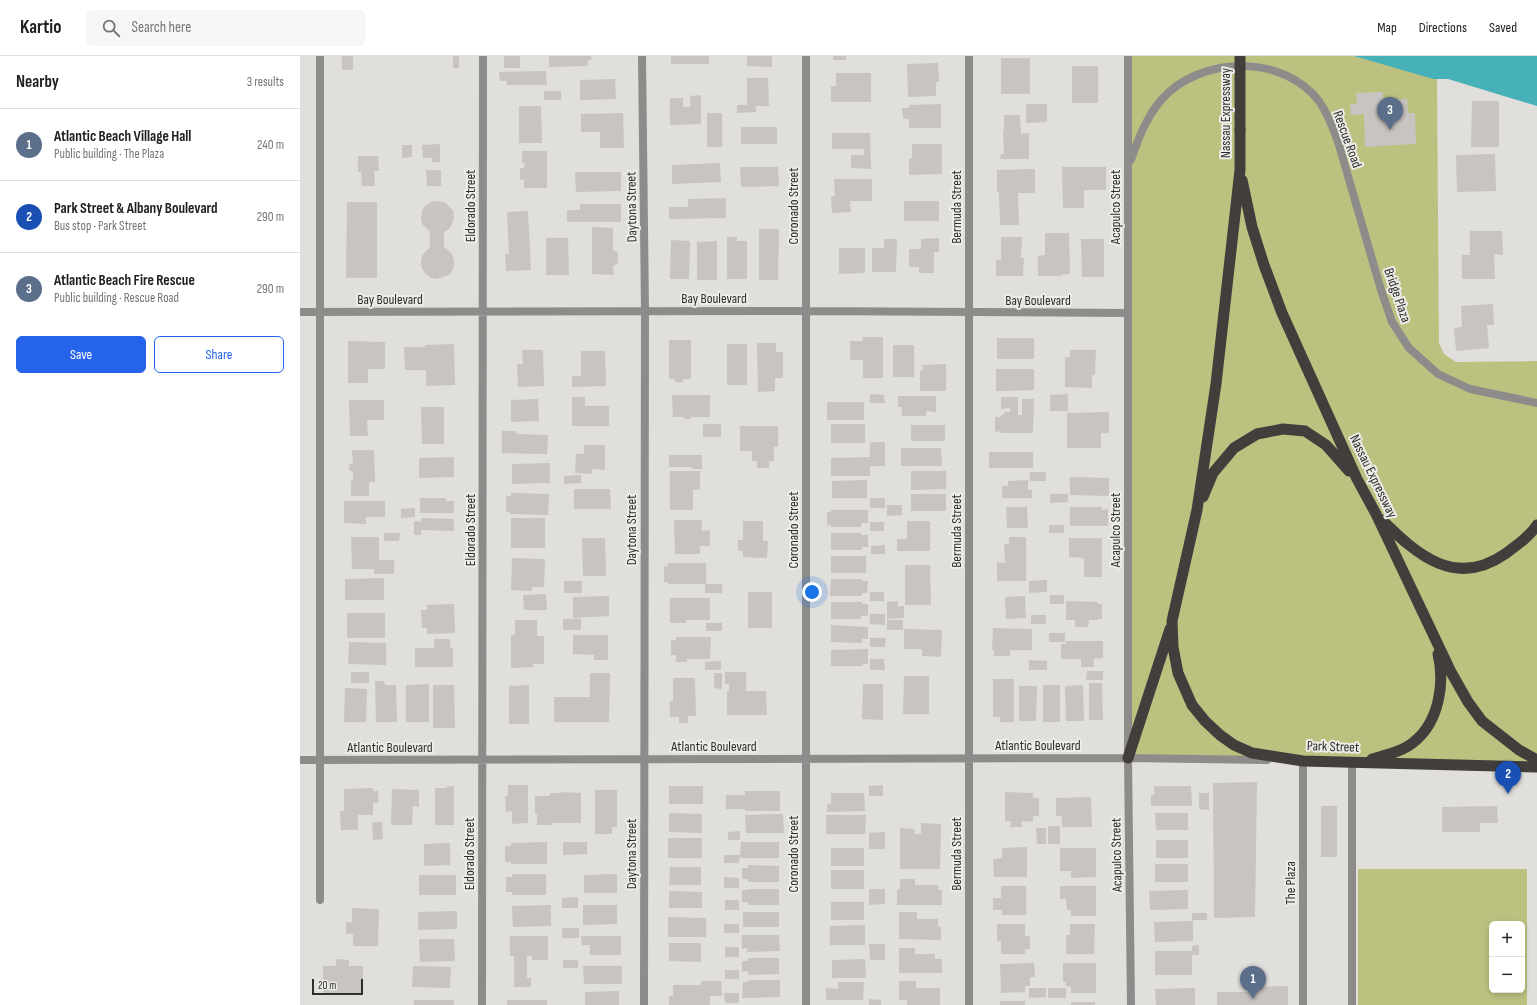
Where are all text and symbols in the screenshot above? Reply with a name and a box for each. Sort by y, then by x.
search box [86,10,366,46]
text: Kartio [20,16,62,39]
icon: search [100,17,122,39]
text: Search here [132,18,191,37]
text: Map [1377,19,1397,36]
text: Directions [1419,19,1467,36]
text: Saved [1489,19,1517,36]
street label: Nassau Expressway [1217,67,1234,158]
text: Nearby [16,72,59,92]
text: 3 results [247,74,284,90]
pin: 3 [1377,97,1403,130]
street label: Rescue Road [1329,108,1366,170]
text: Atlantic Beach Village Hall [54,127,191,146]
text: 1 [26,137,32,153]
text: 240 m [257,137,284,153]
text: Public building · The Plaza [54,146,164,162]
street label: Coronado Street [785,168,802,244]
street label: Eldorado Street [462,170,479,242]
street label: Bermuda Street [948,170,965,244]
street label: Acapulco Street [1107,170,1124,245]
street label: Daytona Street [622,171,641,242]
text: Park Street & Albany Boulevard [54,199,218,218]
text: 2 [26,209,32,225]
text: 290 m [257,209,284,225]
text: Bus stop · Park Street [54,218,147,234]
street label: Bridge Plaza [1380,266,1415,325]
text: Atlantic Beach Fire Rescue [54,271,195,290]
text: 3 [26,281,32,297]
text: 290 m [257,281,284,297]
text: Public building · Rescue Road [54,290,179,306]
street label: Bay Boulevard [681,290,747,307]
street label: Bay Boulevard [357,291,423,308]
street label: Bay Boulevard [1005,292,1071,309]
button: Save [16,336,146,373]
button: Share [154,336,284,373]
street label: Nassau Expressway [1346,432,1401,521]
street label: Coronado Street [785,492,802,568]
street label: Acapulco Street [1107,493,1124,568]
street label: Eldorado Street [462,494,479,566]
street label: Bermuda Street [948,494,965,568]
street label: Daytona Street [623,495,640,565]
your location [802,582,822,602]
street label: Atlantic Boulevard [994,737,1081,754]
street label: Park Street [1307,737,1359,756]
street label: Atlantic Boulevard [670,738,757,755]
street label: Atlantic Boulevard [346,739,433,756]
pin: 2 [1495,761,1521,794]
street label: Coronado Street [785,816,802,892]
street label: Bermuda Street [948,817,965,891]
street label: Eldorado Street [461,818,478,890]
street label: Acapulco Street [1107,818,1126,893]
street label: Daytona Street [623,819,640,889]
street label: The Plaza [1282,861,1299,905]
map controls [1489,921,1525,993]
button: + [1489,921,1525,957]
button: − [1489,957,1525,993]
pin: 1 [1240,966,1266,999]
scale bar [312,977,363,996]
text: 20 m [318,979,336,992]

